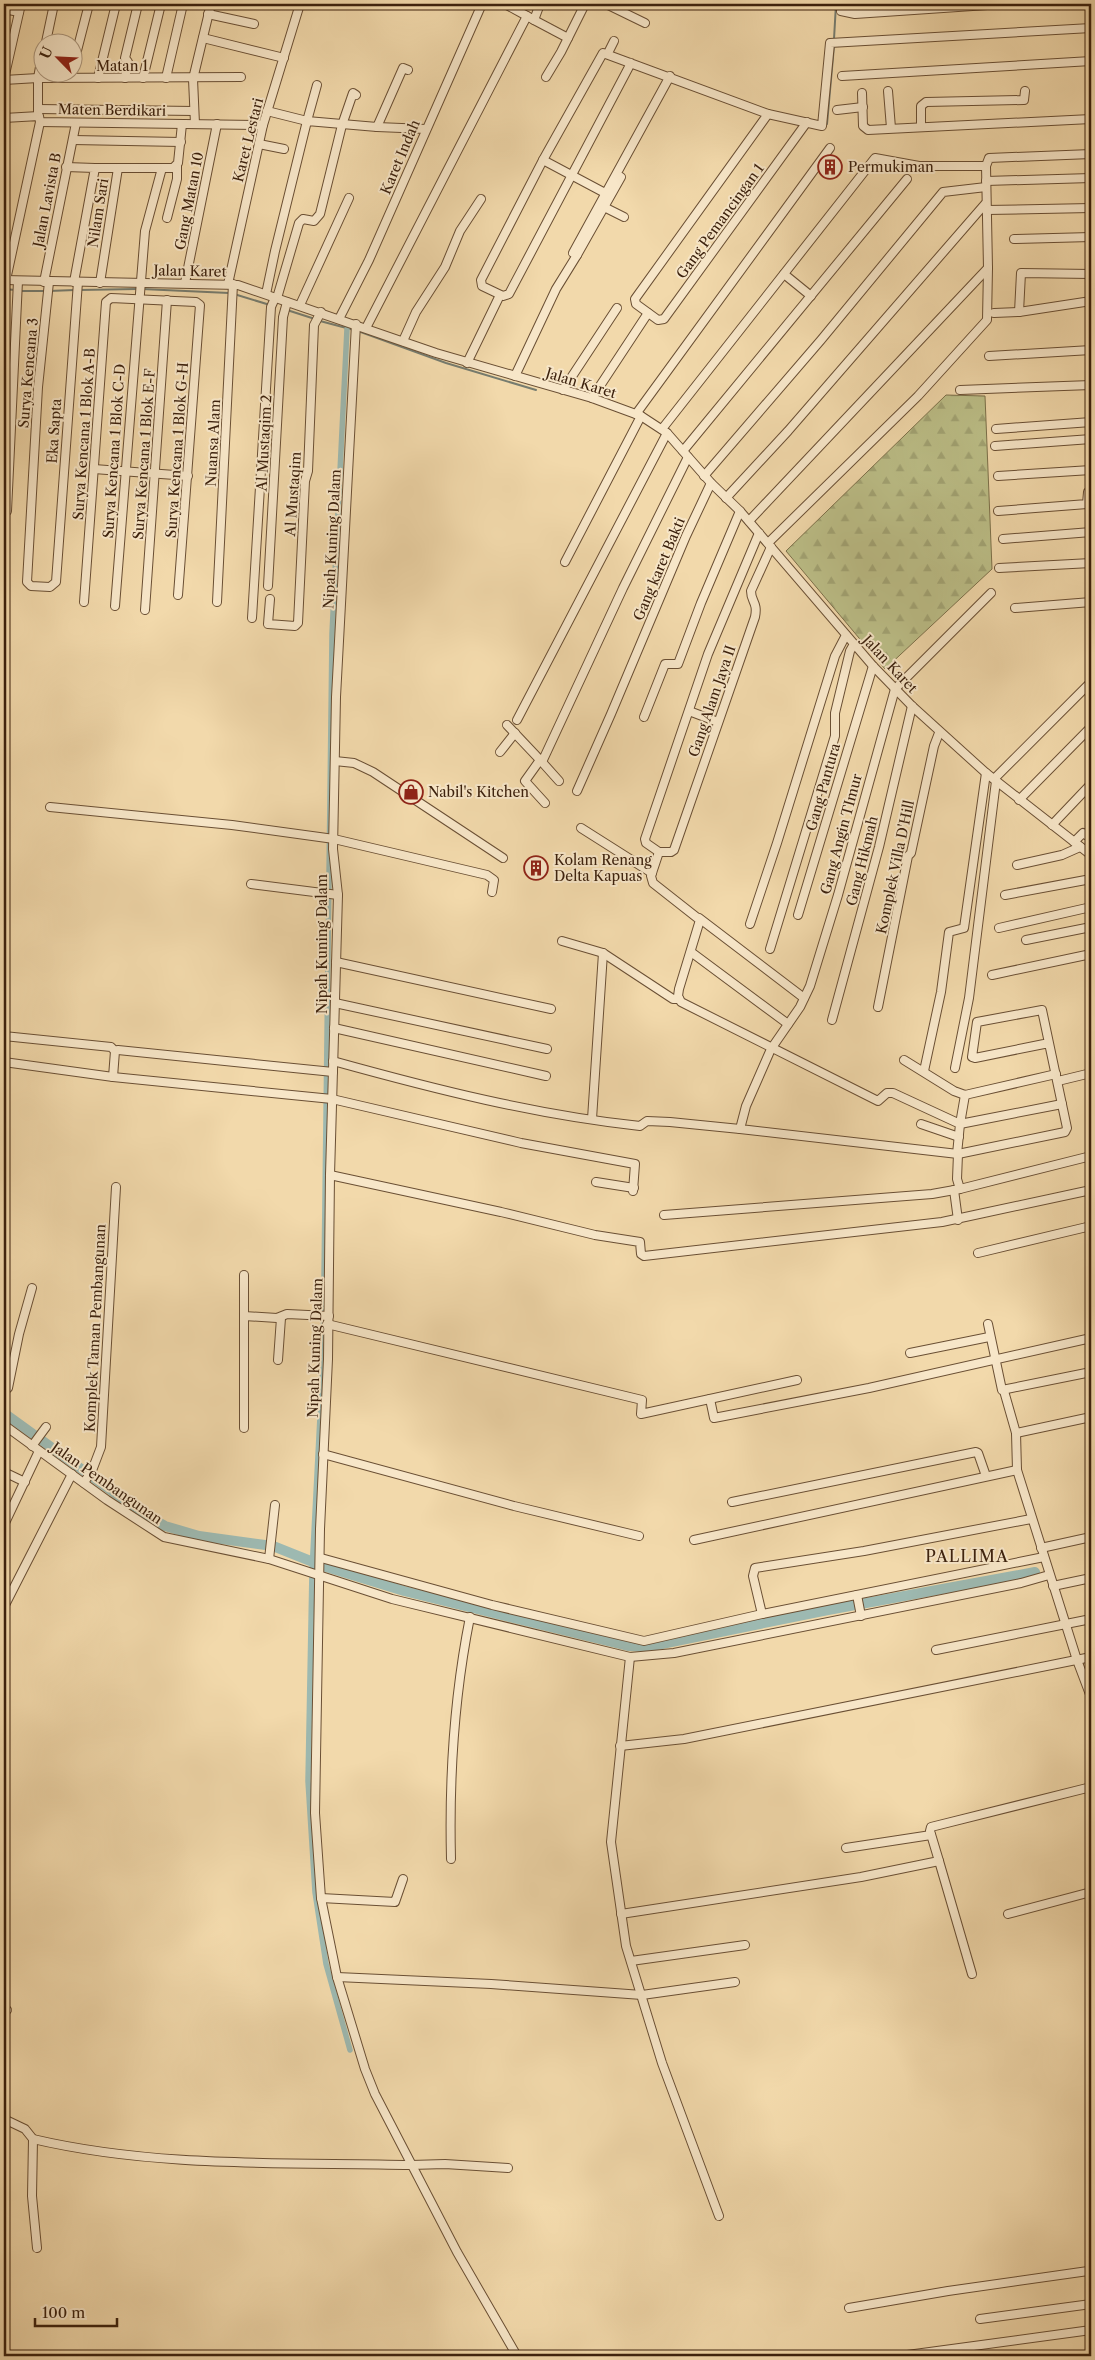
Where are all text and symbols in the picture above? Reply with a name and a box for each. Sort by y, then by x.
north arrow [32,32,82,82]
text: U [36,43,57,62]
street label: Matan 1 [96,57,148,75]
street label: Karet Lestari [229,96,267,184]
street label: Maten Berdikari [58,100,166,120]
street label: Karet Indah [376,117,424,197]
street label: Gang Matan 10 [171,150,207,252]
street label: Jalan Lavista B [29,151,65,251]
building icon: Permukiman [817,154,843,180]
place label: Permukiman [848,158,934,176]
street label: Gang Pemancingan 1 [672,160,768,282]
street label: Nilam Sari [84,177,112,249]
street label: Jalan Karet [151,261,227,281]
street label: Surya Kencana 3 [14,317,42,429]
street label: Surya Kencana 1 Blok A-B [69,347,99,520]
street label: Surya Kencana 1 Blok G-H [162,362,192,538]
street label: Surya Kencana 1 Blok C-D [99,363,129,539]
street label: Jalan Karet [542,363,619,402]
street label: Surya Kencana 1 Blok E-F [129,368,159,540]
street label: Al Mustaqim 2 [252,394,276,493]
street label: Eka Sapta [43,397,65,464]
street label: Nuansa Alam [202,399,224,487]
street label: Al Mustaqim [281,451,305,538]
street label: Nipah Kuning Dalam [319,469,345,609]
street label: Gang karet Bakti [629,515,689,623]
street label: Jalan Karet [857,630,921,697]
street label: Gang Alam Jaya II [684,643,740,759]
street label: Gang Pantura [802,740,844,833]
street label: Gang Angin TImur [816,772,866,896]
shop icon: Nabil's Kitchen [398,779,424,805]
place label: Nabil's Kitchen [428,783,529,801]
street label: Komplek Villa D'Hill [872,799,918,935]
street label: Gang Hikmah [842,814,882,908]
place label: Kolam Renang Delta Kapuas [554,851,652,885]
building icon: Kolam Renang Delta Kapuas [523,855,549,881]
street label: Nipah Kuning Dalam [313,874,331,1014]
street label: Komplek Taman Pembangunan [81,1223,109,1433]
street label: Nipah Kuning Dalam [304,1278,326,1418]
street label: Jalan Pembangunan [46,1437,166,1528]
district label: PALLIMA [925,1546,1009,1566]
scale bar [35,2295,118,2327]
text: 100 m [42,2303,85,2322]

